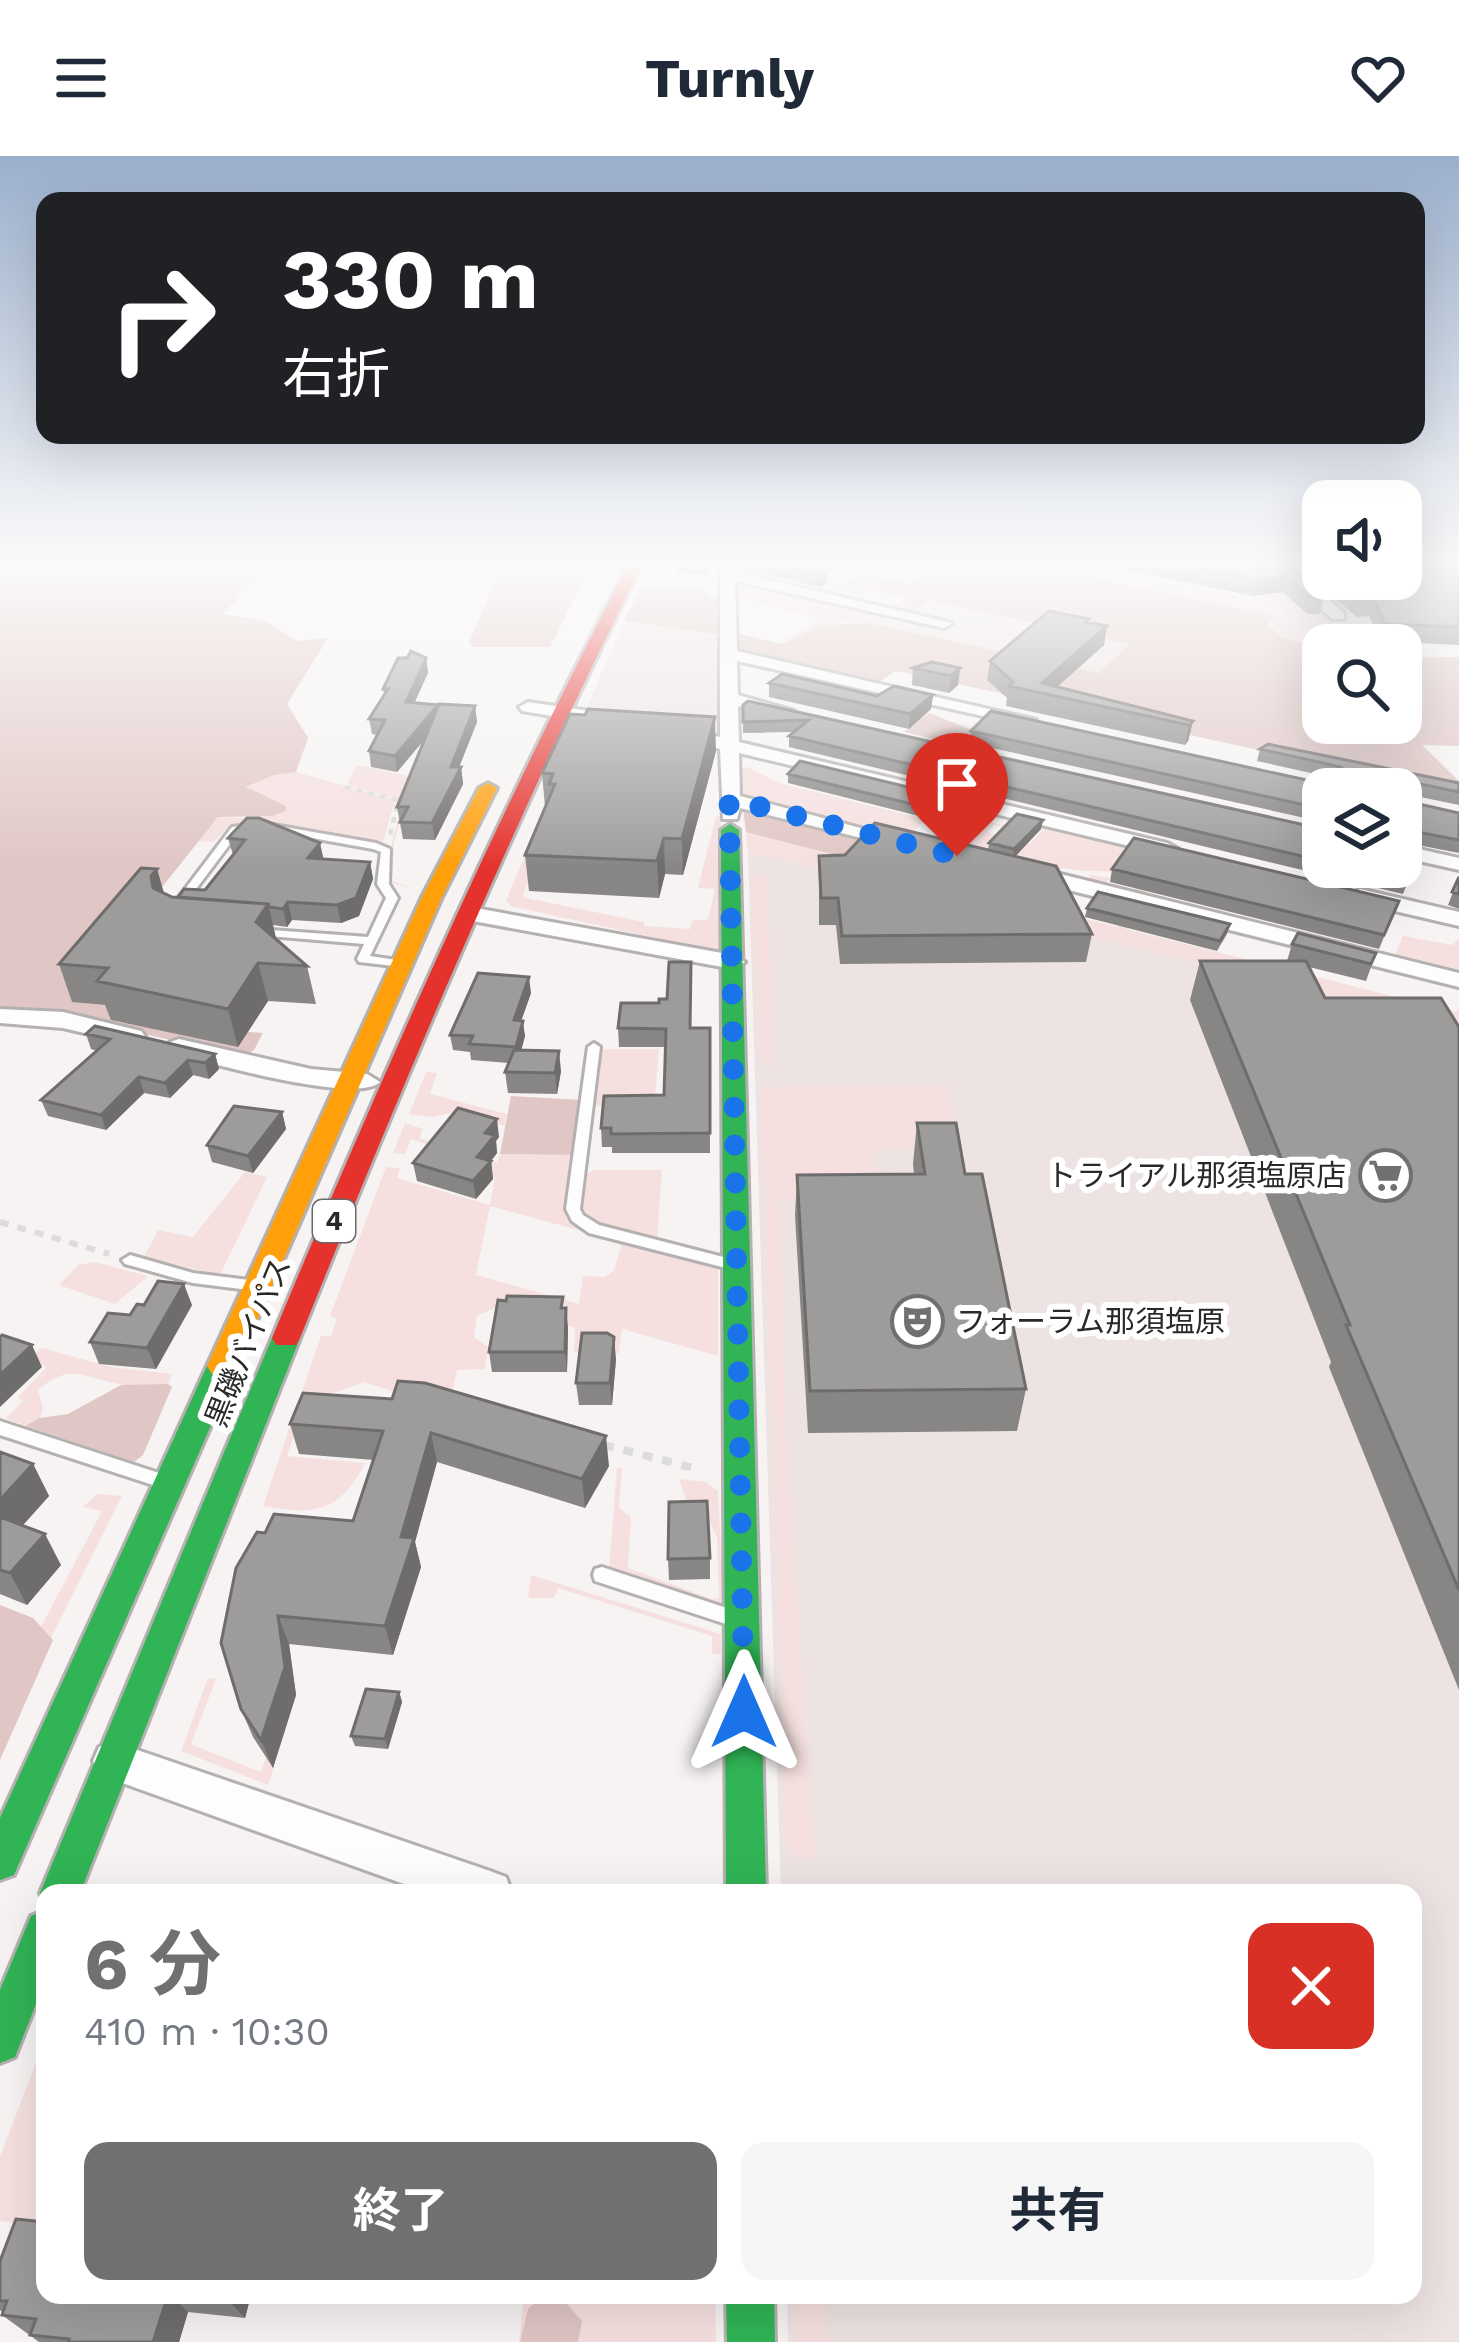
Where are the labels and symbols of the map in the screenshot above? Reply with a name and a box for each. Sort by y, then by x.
pin [906,733,1008,856]
supermarket icon: トライアル那須塩原店 [1357,1147,1413,1203]
place label: トライアル那須塩原店 [1046,1158,1346,1193]
road number: 4 [313,1200,355,1242]
street label: 黒磯バイパス [198,1252,298,1432]
theatre icon: フォーラム那須塩原 [889,1293,945,1349]
place label: フォーラム那須塩原 [956,1304,1225,1339]
position arrow [681,1649,807,1775]

